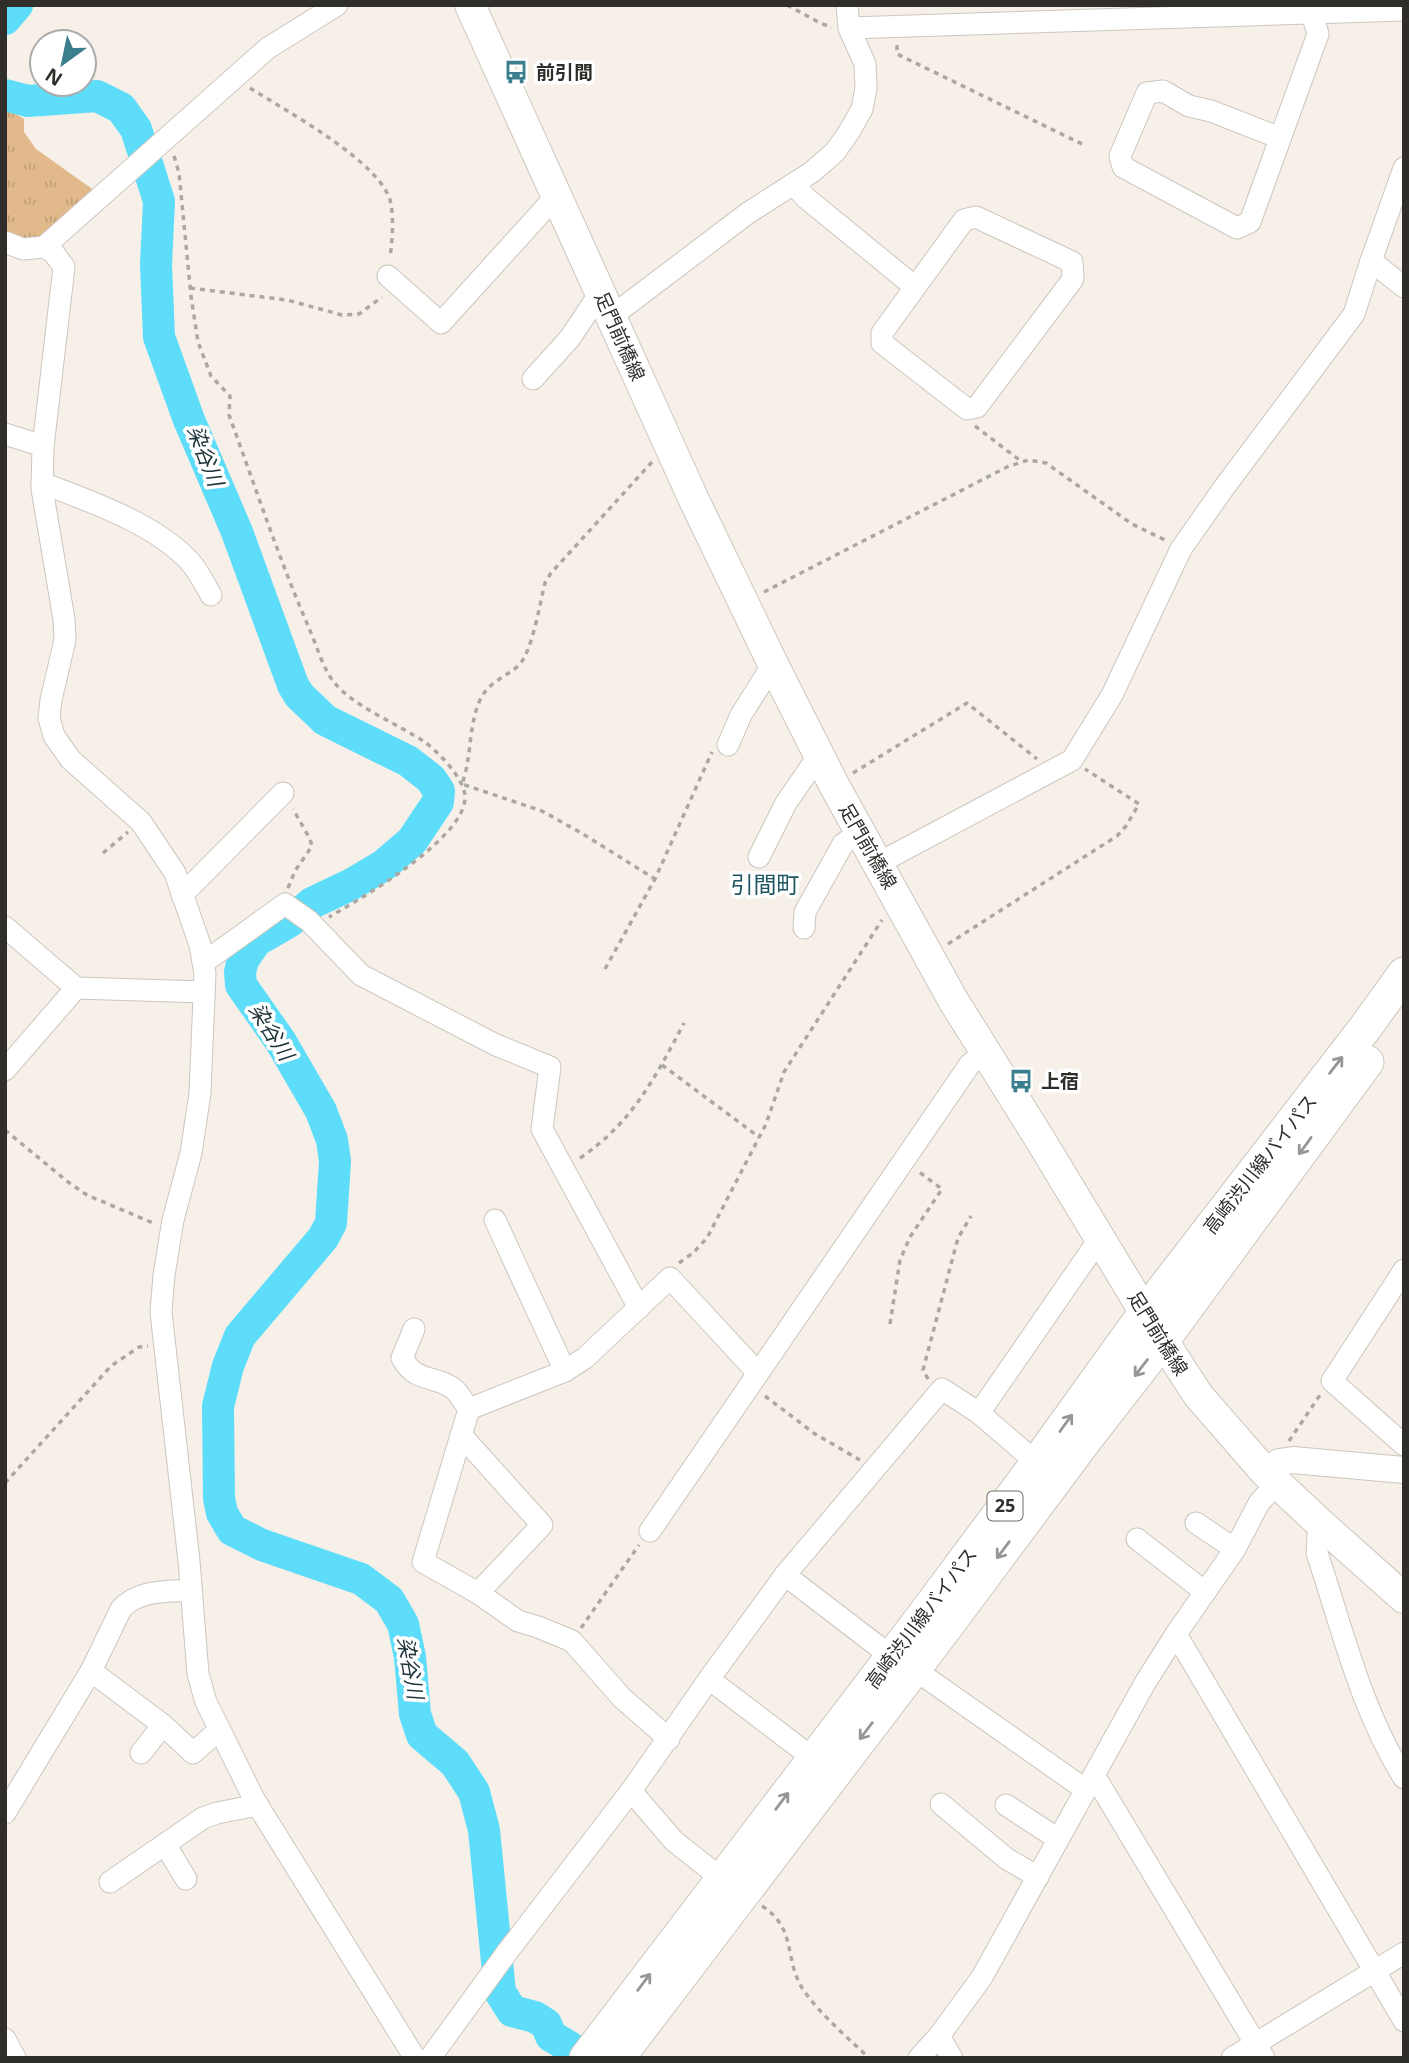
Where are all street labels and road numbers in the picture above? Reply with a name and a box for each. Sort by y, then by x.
street label: 足門前橋線 [589,287,651,385]
street label: 足門前橋線 [833,798,903,894]
street label: 高崎渋川線バイパス [1197,1089,1323,1239]
street label: 足門前橋線 [1122,1286,1194,1380]
road number: 25 [988,1492,1023,1520]
street label: 高崎渋川線バイパス [859,1542,983,1694]

